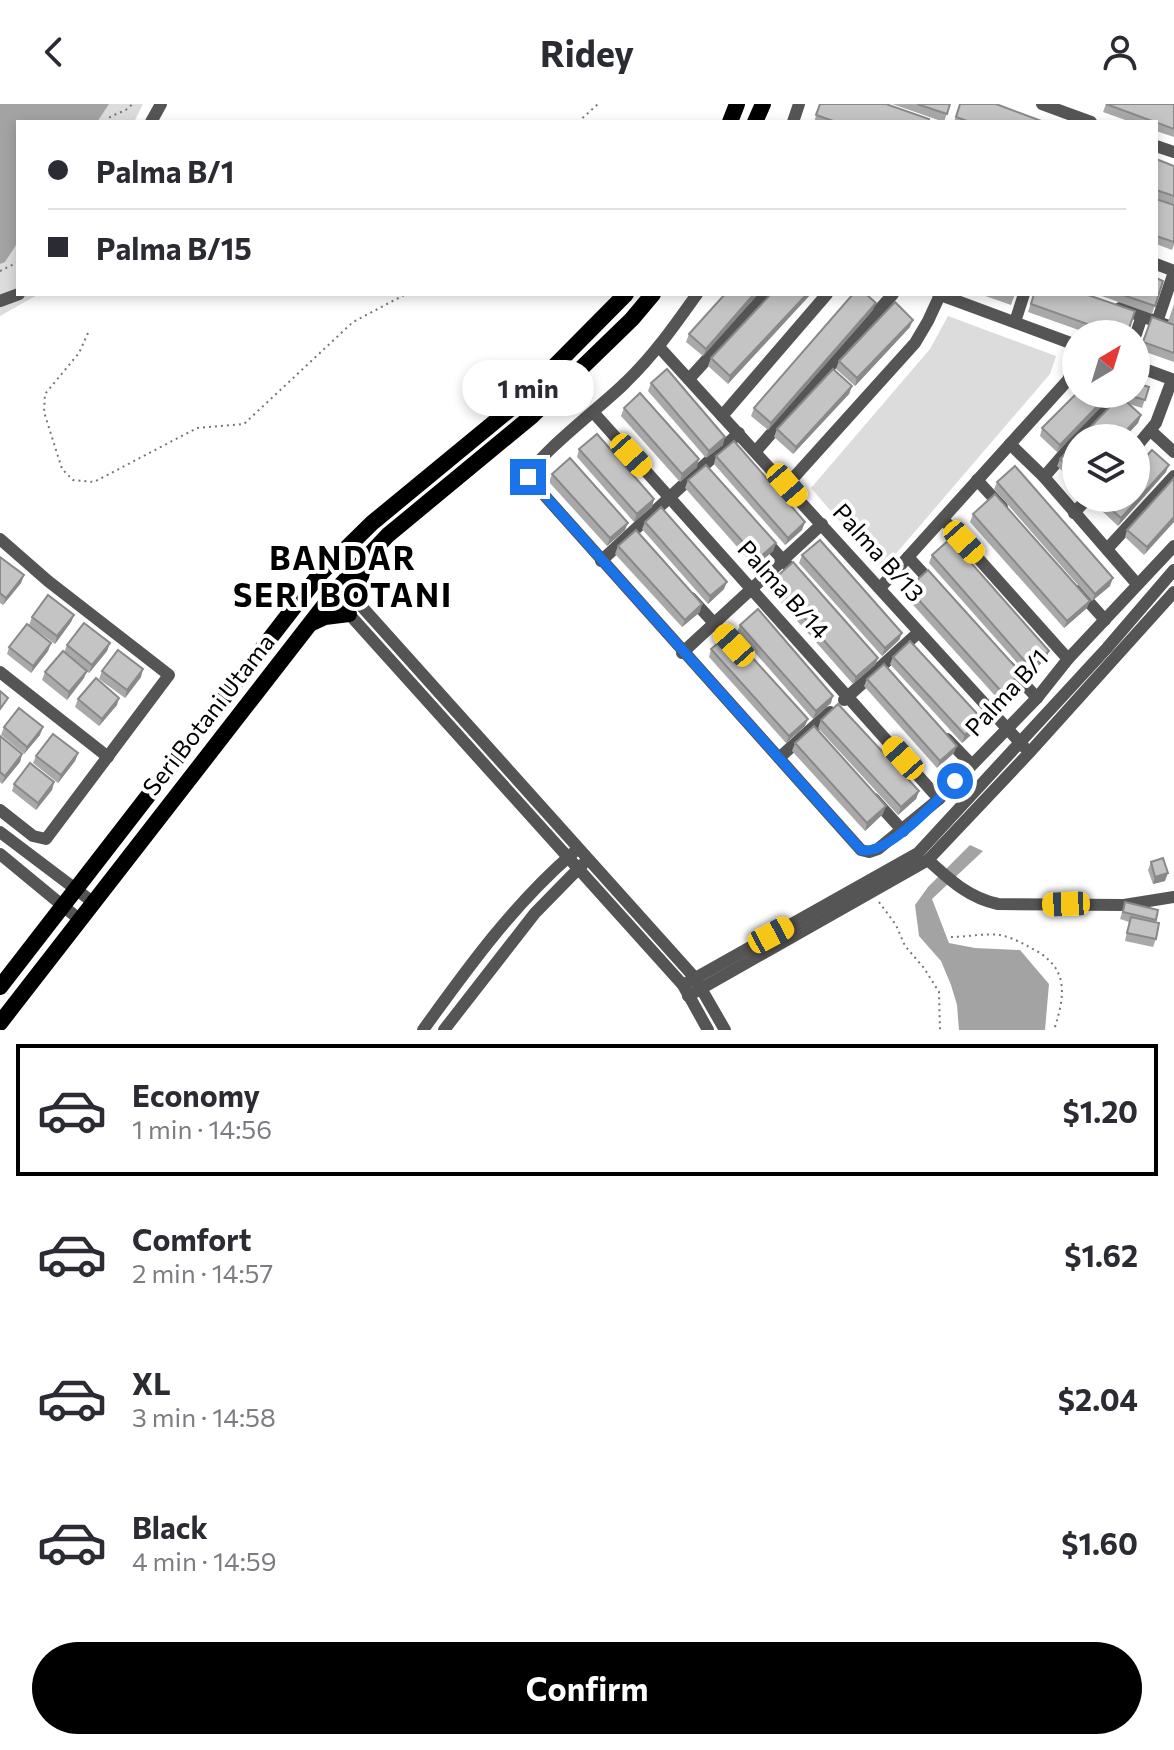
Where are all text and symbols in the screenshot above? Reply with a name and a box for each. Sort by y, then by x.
icon: back [32,30,76,74]
text: Ridey [540,30,634,74]
icon: person [1098,30,1142,74]
text: Palma B/1 [96,152,234,189]
text: Palma B/15 [96,229,252,266]
north arrow [1062,320,1150,408]
map controls [1062,320,1150,512]
callout: 1 min [462,361,594,417]
text: 1 min [497,372,559,403]
button: layers [1062,424,1150,512]
car [606,429,656,481]
route end [510,459,546,495]
car [762,459,812,511]
street label: Palma B/13 [828,497,931,607]
car [939,516,989,568]
street label: Palma B/14 [732,534,836,644]
district label: BANDAR SERI BOTANI [233,537,453,614]
car [709,619,759,671]
street label: Seri Botani Utama [136,627,280,801]
street label: Palma B/1 [958,643,1053,741]
car [878,732,928,784]
route start [937,763,973,799]
car [1042,891,1090,917]
car [744,913,798,957]
icon: car [36,1074,108,1146]
text: Economy [132,1076,260,1113]
text: $1.20 [1062,1092,1138,1129]
text: 1 min · 14:56 [132,1113,272,1144]
icon: car [36,1218,108,1290]
text: Comfort [132,1220,251,1257]
text: $1.62 [1064,1236,1138,1273]
text: 2 min · 14:57 [132,1257,273,1288]
icon: car [36,1362,108,1434]
text: XL [132,1364,171,1401]
text: $2.04 [1058,1380,1138,1417]
text: 3 min · 14:58 [132,1401,276,1432]
icon: car [36,1506,108,1578]
text: Black [132,1508,208,1545]
text: $1.60 [1061,1524,1138,1561]
text: 4 min · 14:59 [132,1545,277,1576]
button: Confirm [32,1642,1142,1734]

